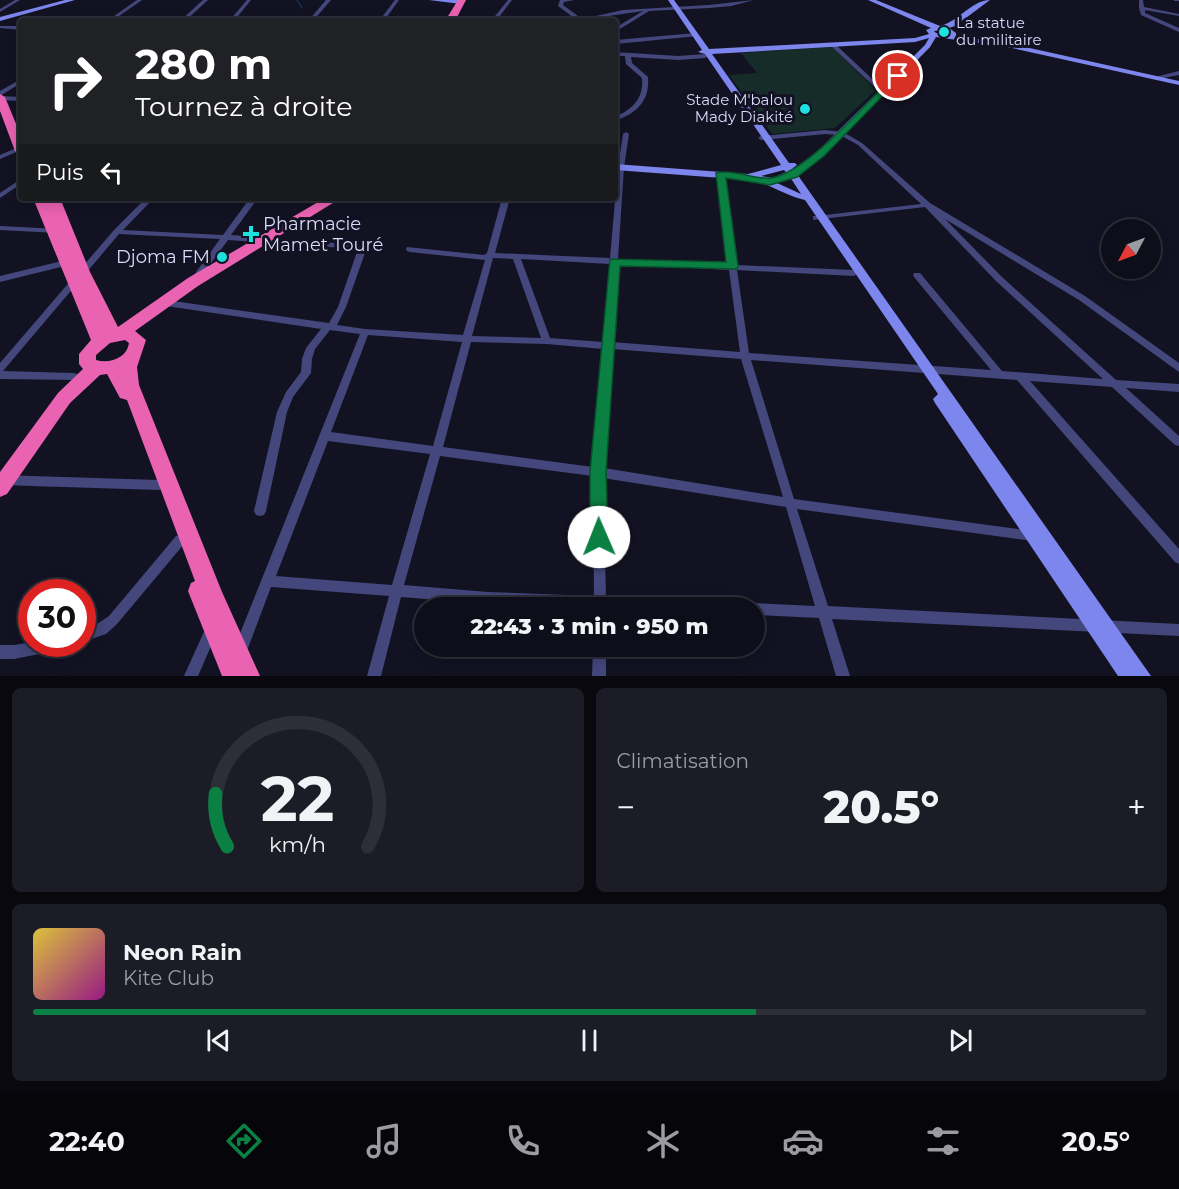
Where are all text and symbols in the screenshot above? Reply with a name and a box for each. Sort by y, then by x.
place label: La statue du militaire [956,13,1042,49]
marker: La statue du militaire [937,25,951,39]
text: 280 m [135,38,272,90]
icon: right [36,42,114,120]
pin [872,50,923,101]
icon: arrive [881,59,914,92]
text: Tournez à droite [135,90,353,123]
place label: Stade M'balou Mady Diakité [686,90,793,126]
marker: Stade M'balou Mady Diakité [798,102,812,116]
icon: left [95,156,128,189]
text: Puis [36,159,83,186]
place label: Pharmacie Mamet Touré [263,213,384,256]
north arrow [1101,219,1161,279]
map controls [1101,219,1161,279]
marker: Pharmacie Mamet Touré [244,227,258,241]
place label: Djoma FM [116,246,210,268]
marker: Djoma FM [215,250,229,264]
position arrow [567,505,631,569]
speed limit sign: 30 [18,579,96,657]
text: 22:43 · 3 min · 950 m [471,613,708,640]
text: Climatisation [617,749,749,773]
text: 22 [261,761,335,837]
text: 20.5° [823,779,939,834]
text: − [617,787,635,827]
text: + [1127,787,1146,827]
text: km/h [269,831,326,857]
text: Neon Rain [123,939,242,966]
text: Kite Club [123,966,214,990]
icon: previous [202,1024,235,1057]
icon: pause [573,1024,606,1057]
icon: next [944,1024,977,1057]
icon: directions [223,1120,265,1162]
icon: music [363,1120,405,1162]
icon: phone [502,1120,544,1162]
icon: climate [642,1120,684,1162]
icon: car [782,1120,824,1162]
icon: filters [922,1120,964,1162]
text: 22:40 [49,1125,125,1158]
text: 20.5° [1062,1125,1130,1158]

